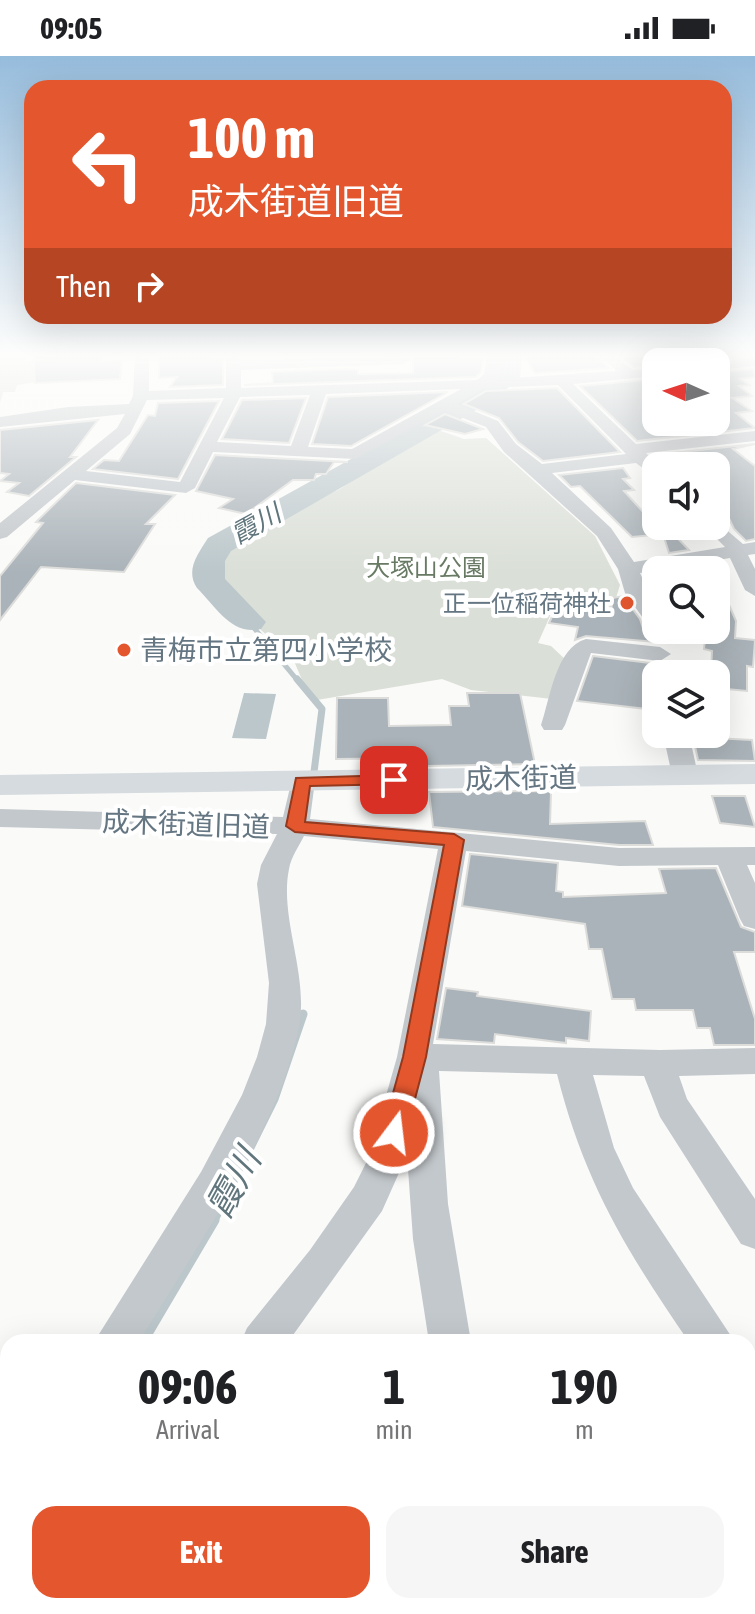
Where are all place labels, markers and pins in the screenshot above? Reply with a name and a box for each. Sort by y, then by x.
place label: 正一位稲荷神社 [443,590,611,617]
marker: 正一位稲荷神社 [618,594,636,612]
place label: 青梅市立第四小学校 [140,634,392,666]
marker: 青梅市立第四小学校 [115,641,133,659]
pin [360,746,428,814]

